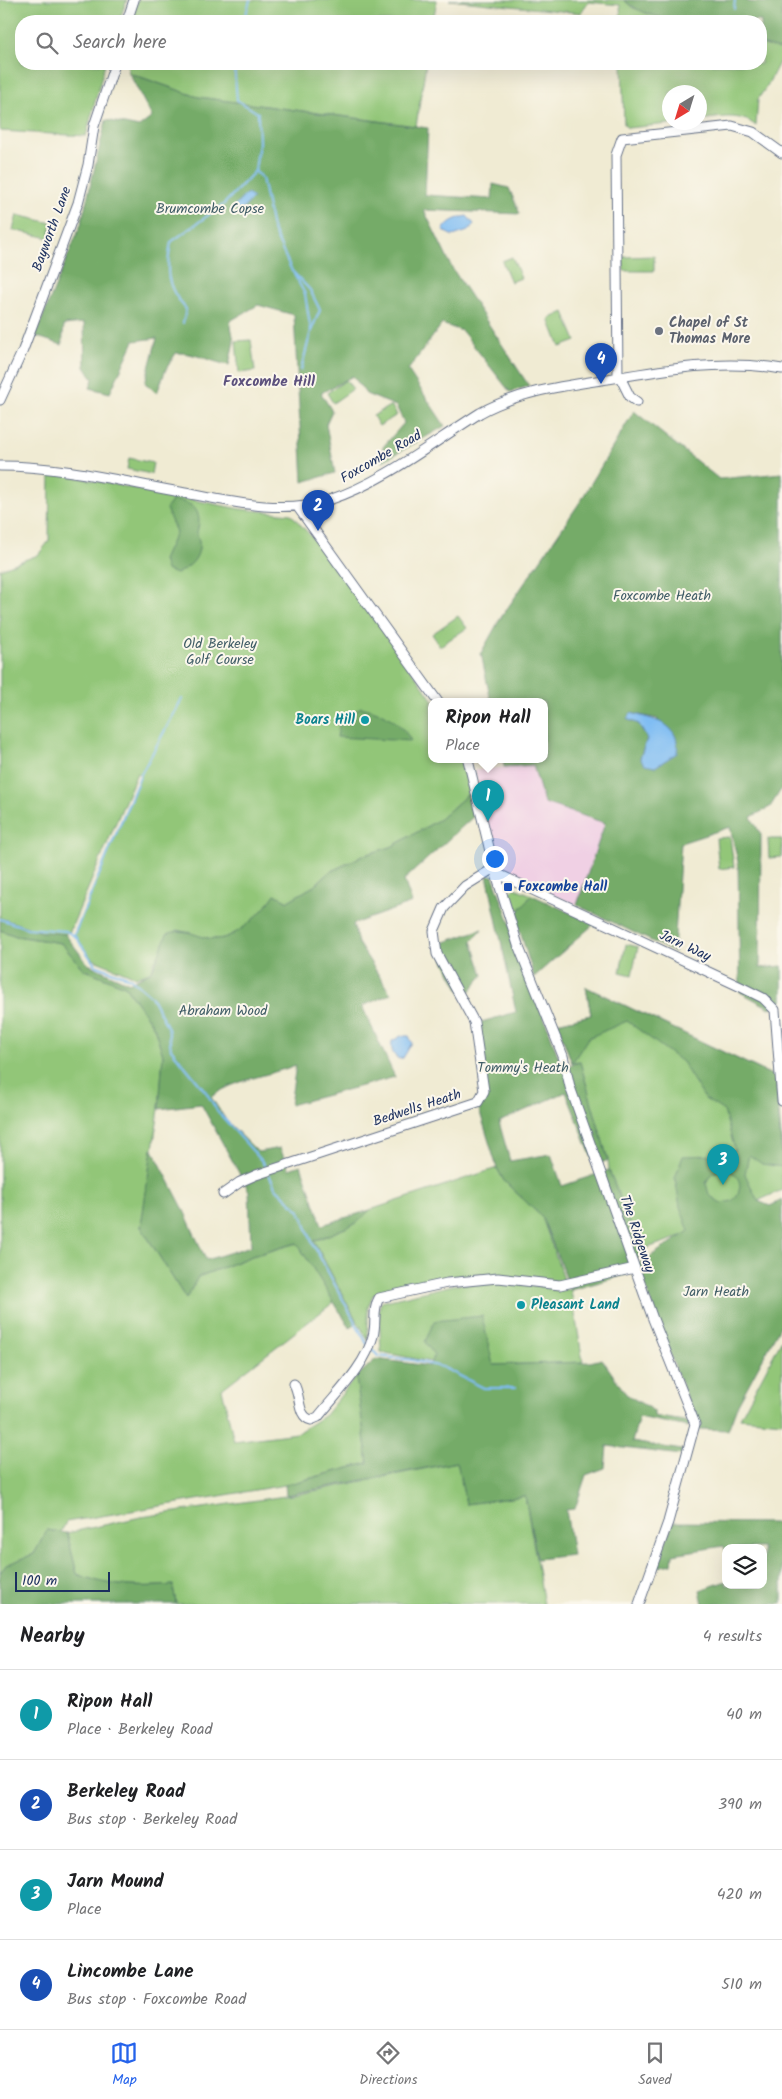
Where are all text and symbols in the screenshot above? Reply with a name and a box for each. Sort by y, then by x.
search box [15,15,767,70]
text: Search here [73,28,167,58]
icon: search [33,29,61,57]
north arrow [662,85,707,130]
street label: Bayworth Lane [26,183,78,275]
park label: Brumcombe Copse [156,198,265,220]
place label: Chapel of St Thomas More [669,312,750,350]
marker: Chapel of St Thomas More [653,325,665,337]
pin: 4 [585,343,617,384]
district label: Foxcombe Hill [223,370,315,394]
street label: Foxcombe Road [336,424,427,489]
pin: 2 [302,490,334,531]
park label: Foxcombe Heath [613,585,711,607]
park label: Old Berkeley Golf Course [183,633,257,671]
popup [428,698,548,763]
text: Ripon Hall [445,703,531,733]
place label: Boars Hill [296,709,355,731]
marker: Boars Hill [359,714,371,726]
text: Place [445,733,480,758]
pin: 1 [472,780,504,821]
your location [482,846,508,872]
place label: Foxcombe Hall [518,876,607,898]
marker: Foxcombe Hall [502,881,514,893]
street label: Jarn Way [655,924,715,968]
park label: Abraham Wood [179,1000,268,1022]
park label: Tommy's Heath [477,1057,569,1079]
street label: Bedwells Heath [370,1083,464,1133]
pin: 3 [707,1144,739,1185]
street label: The Ridgeway [613,1192,661,1276]
park label: Jarn Heath [683,1281,749,1303]
place label: Pleasant Land [531,1294,620,1316]
marker: Pleasant Land [515,1299,527,1311]
map controls [722,1544,767,1589]
button: layers [722,1544,767,1589]
scale bar [15,1569,110,1592]
text: 100 m [22,1570,57,1592]
text: Nearby [20,1620,85,1653]
text: 4 results [703,1624,762,1649]
text: Ripon Hall [67,1687,152,1717]
text: 1 [34,1702,38,1727]
text: 40 m [726,1702,762,1727]
text: Place · Berkeley Road [67,1717,213,1742]
text: Berkeley Road [67,1777,185,1807]
text: 2 [31,1792,41,1817]
text: 390 m [718,1792,762,1817]
text: Bus stop · Berkeley Road [67,1807,237,1832]
text: Jarn Mound [67,1867,164,1897]
text: 3 [32,1882,40,1907]
text: 420 m [717,1882,762,1907]
text: Place [67,1897,101,1922]
text: Lincombe Lane [67,1957,194,1987]
text: 4 [32,1972,40,1997]
text: 510 m [721,1972,762,1997]
text: Bus stop · Foxcombe Road [67,1987,246,2012]
tab: Map [110,2039,138,2091]
tab: Directions [359,2039,417,2091]
tab: Saved [638,2039,672,2091]

